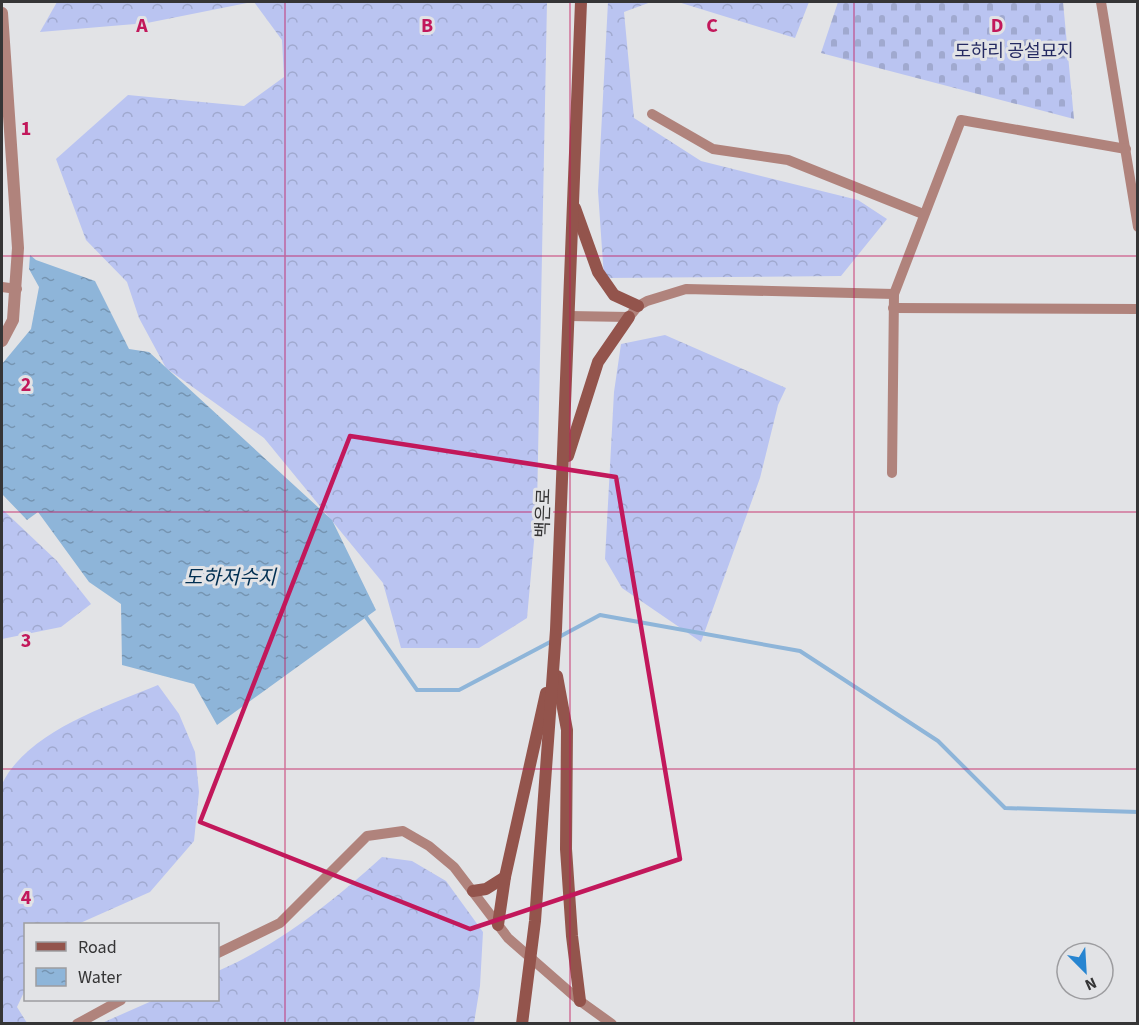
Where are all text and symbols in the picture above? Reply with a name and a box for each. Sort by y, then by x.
text: A [135,12,148,40]
text: B [421,12,433,40]
text: C [706,12,718,40]
text: D [991,12,1003,40]
park label: 도하리 공설묘지 [954,39,1074,64]
text: 1 [21,115,31,143]
text: 2 [21,371,31,399]
street label: 백은로 [530,488,557,538]
water label: 도하저수지 [184,564,278,592]
text: 3 [21,627,31,655]
text: 4 [21,884,32,912]
legend [24,923,219,1001]
text: Road [78,935,117,960]
north arrow [1055,941,1115,1001]
text: Water [78,965,122,990]
text: N [1081,972,1100,996]

